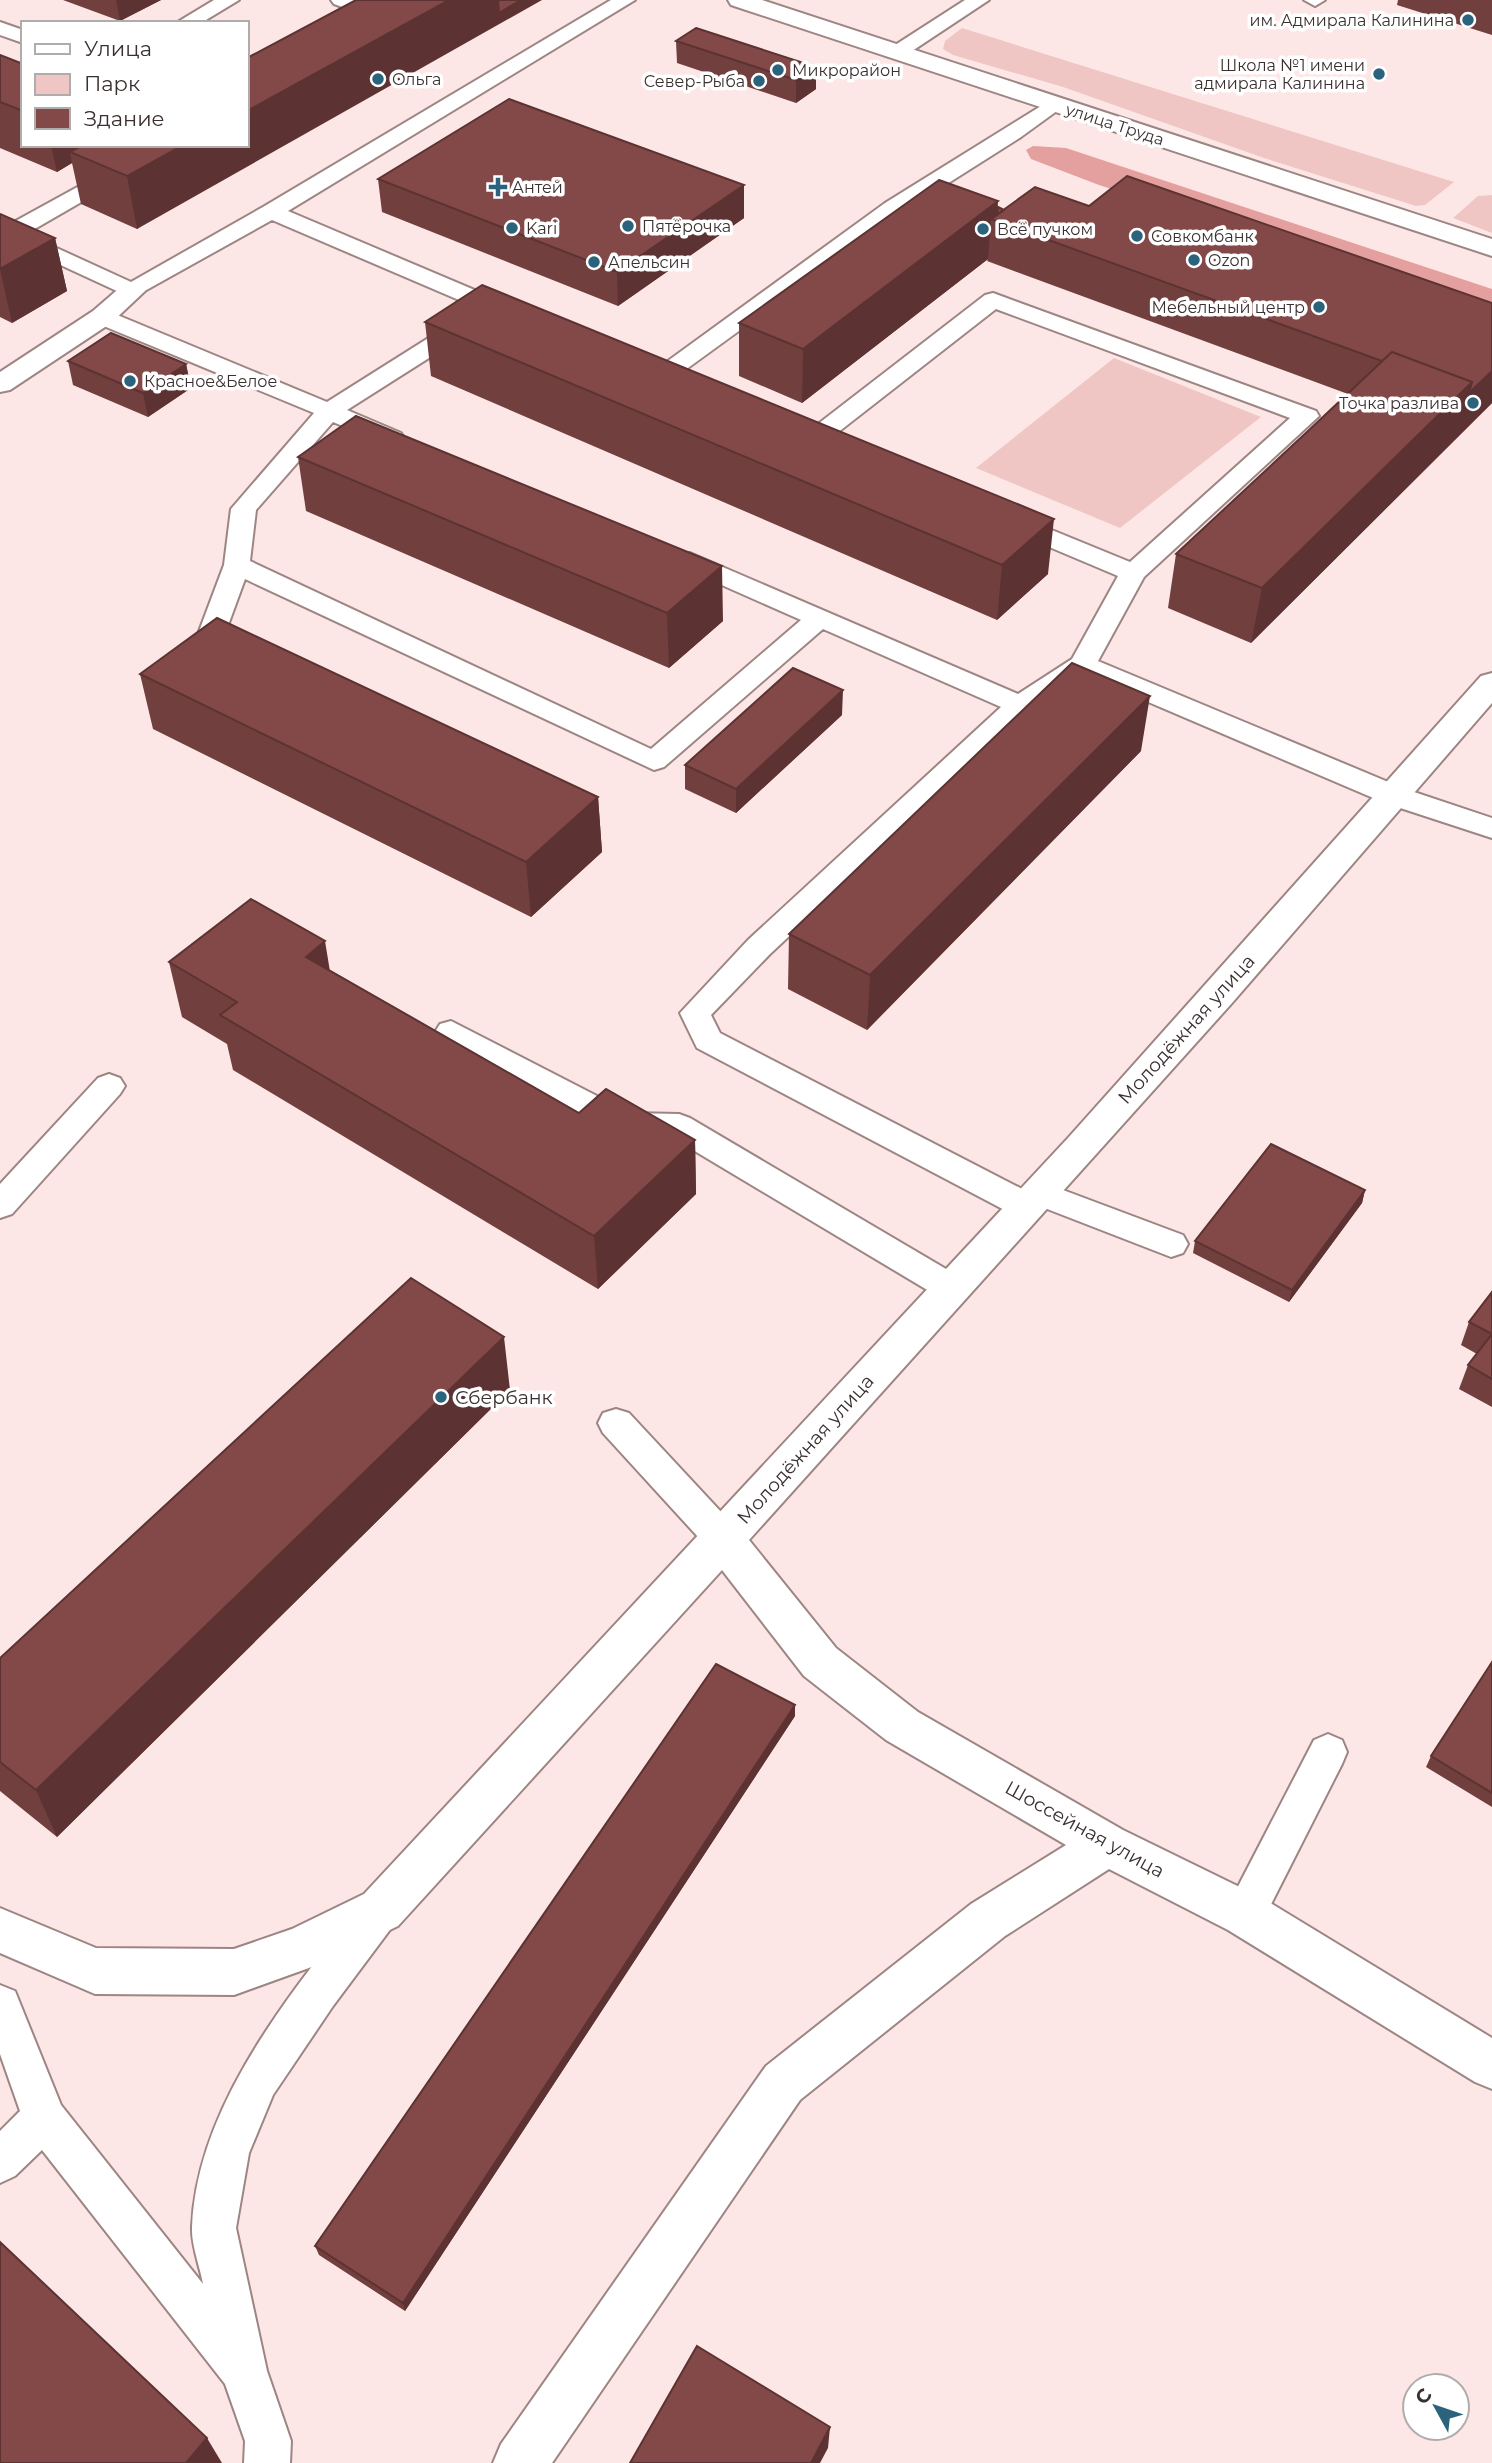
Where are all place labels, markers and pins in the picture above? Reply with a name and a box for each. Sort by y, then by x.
place label: им. Адмирала Калинина [1250,11,1454,30]
marker: им. Адмирала Калинина [1460,12,1476,28]
place label: Школа №1 имени адмирала Калинина [1194,56,1365,93]
place label: Микрорайон [792,61,901,80]
marker: Микрорайон [770,62,786,78]
marker: Школа №1 имени адмирала Калинина [1371,66,1387,82]
place label: Ольга [392,70,441,89]
marker: Ольга [370,71,386,87]
place label: Север-Рыба [644,72,745,91]
marker: Север-Рыба [751,73,767,89]
place label: Антей [512,178,563,197]
marker: Антей [490,179,506,195]
place label: Пятёрочка [642,217,731,236]
marker: Пятёрочка [620,218,636,234]
place label: Kari [526,219,557,238]
marker: Kari [504,220,520,236]
place label: Всё пучком [997,220,1093,239]
marker: Всё пучком [975,221,991,237]
place label: Совкомбанк [1151,227,1254,246]
marker: Совкомбанк [1129,228,1145,244]
place label: Ozon [1208,251,1250,270]
marker: Ozon [1186,252,1202,268]
place label: Апельсин [608,253,690,272]
marker: Апельсин [586,254,602,270]
place label: Мебельный центр [1152,298,1305,317]
marker: Мебельный центр [1311,299,1327,315]
place label: Красное&Белое [144,372,277,391]
marker: Красное&Белое [122,373,138,389]
place label: Точка разлива [1339,394,1459,413]
marker: Точка разлива [1465,395,1481,411]
place label: Сбербанк [455,1386,553,1409]
marker: Сбербанк [433,1389,449,1405]

